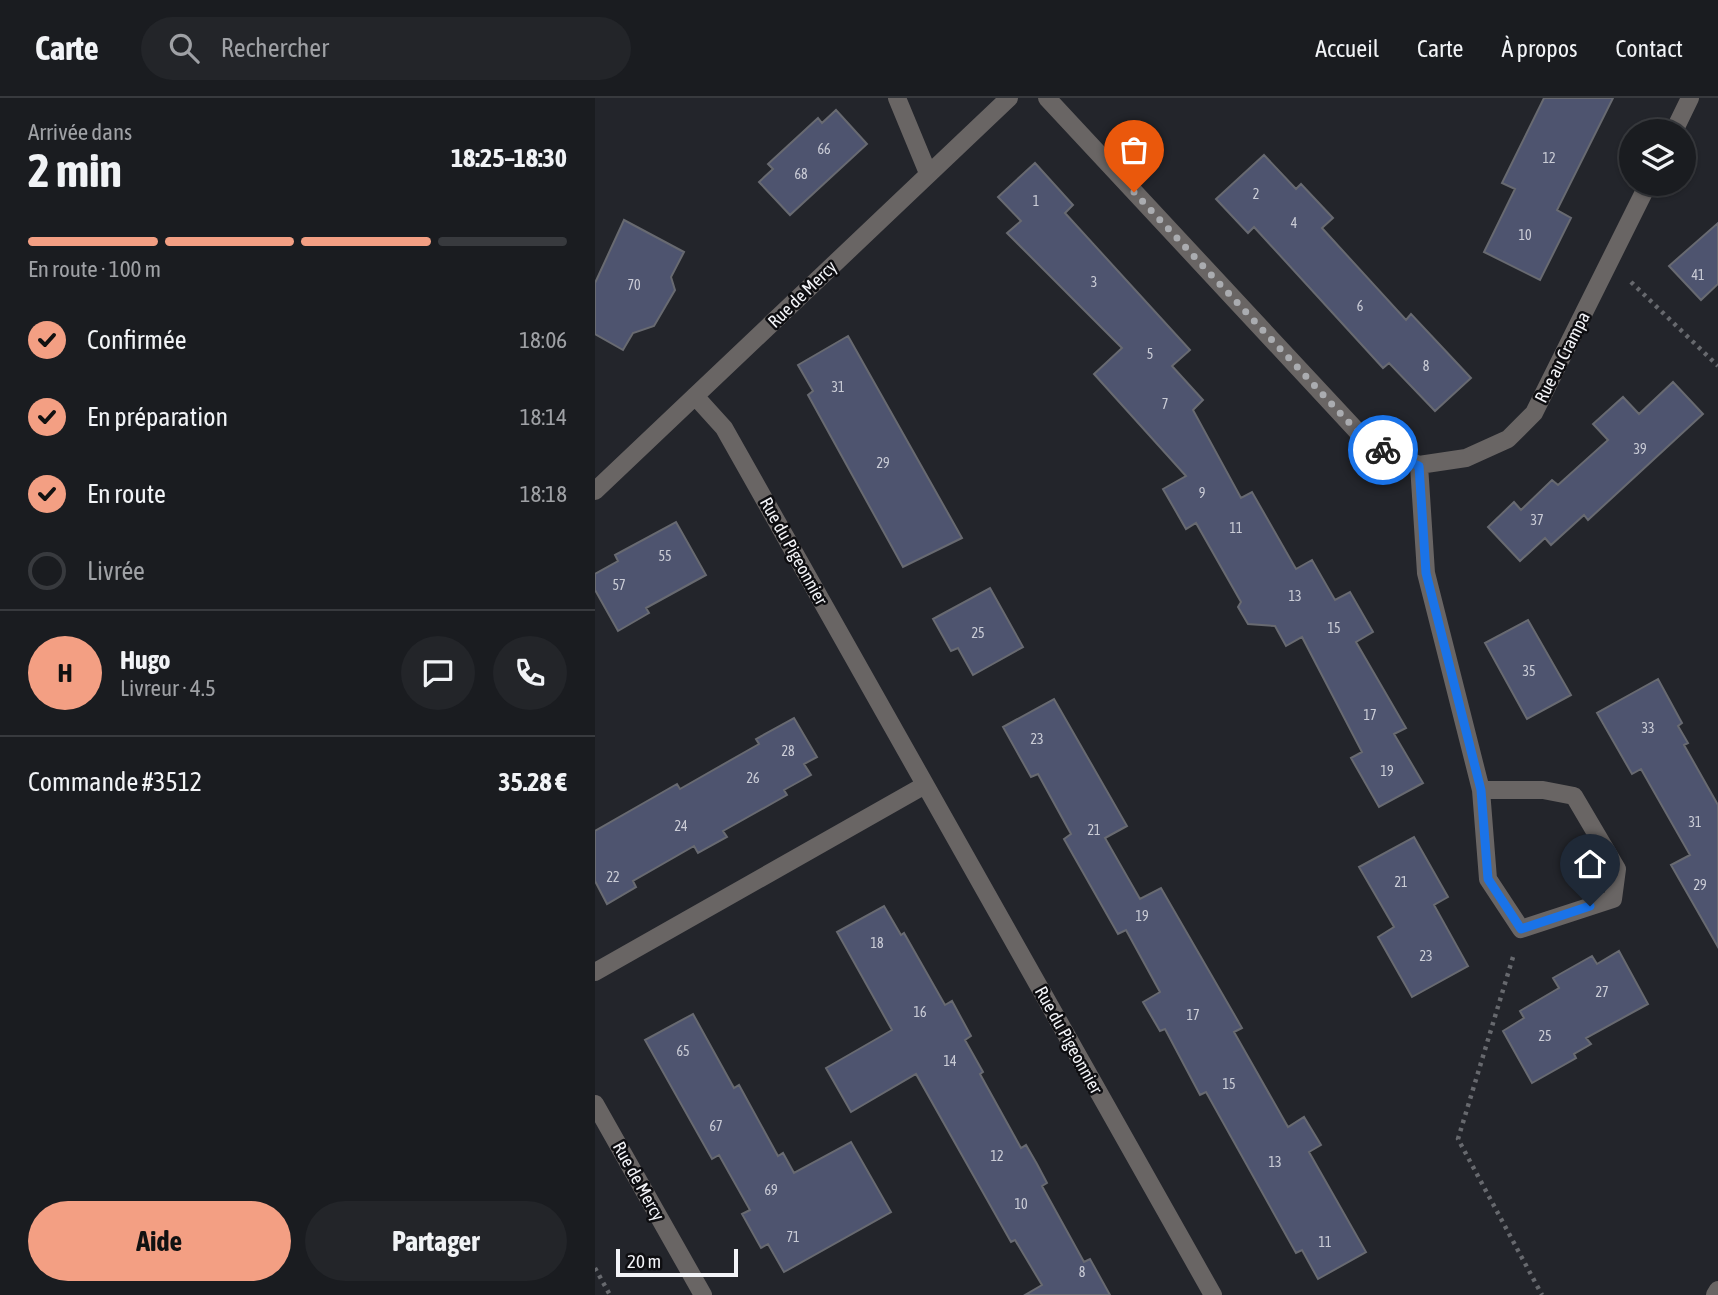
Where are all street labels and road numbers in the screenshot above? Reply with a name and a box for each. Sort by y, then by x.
street label: Rue de Mercy [763,256,841,332]
street label: Rue au Crampa [1530,308,1594,406]
street label: Rue du Pigeonnier [756,494,833,609]
street label: Rue du Pigeonnier [1031,983,1108,1098]
street label: Rue de Mercy [609,1138,669,1224]

